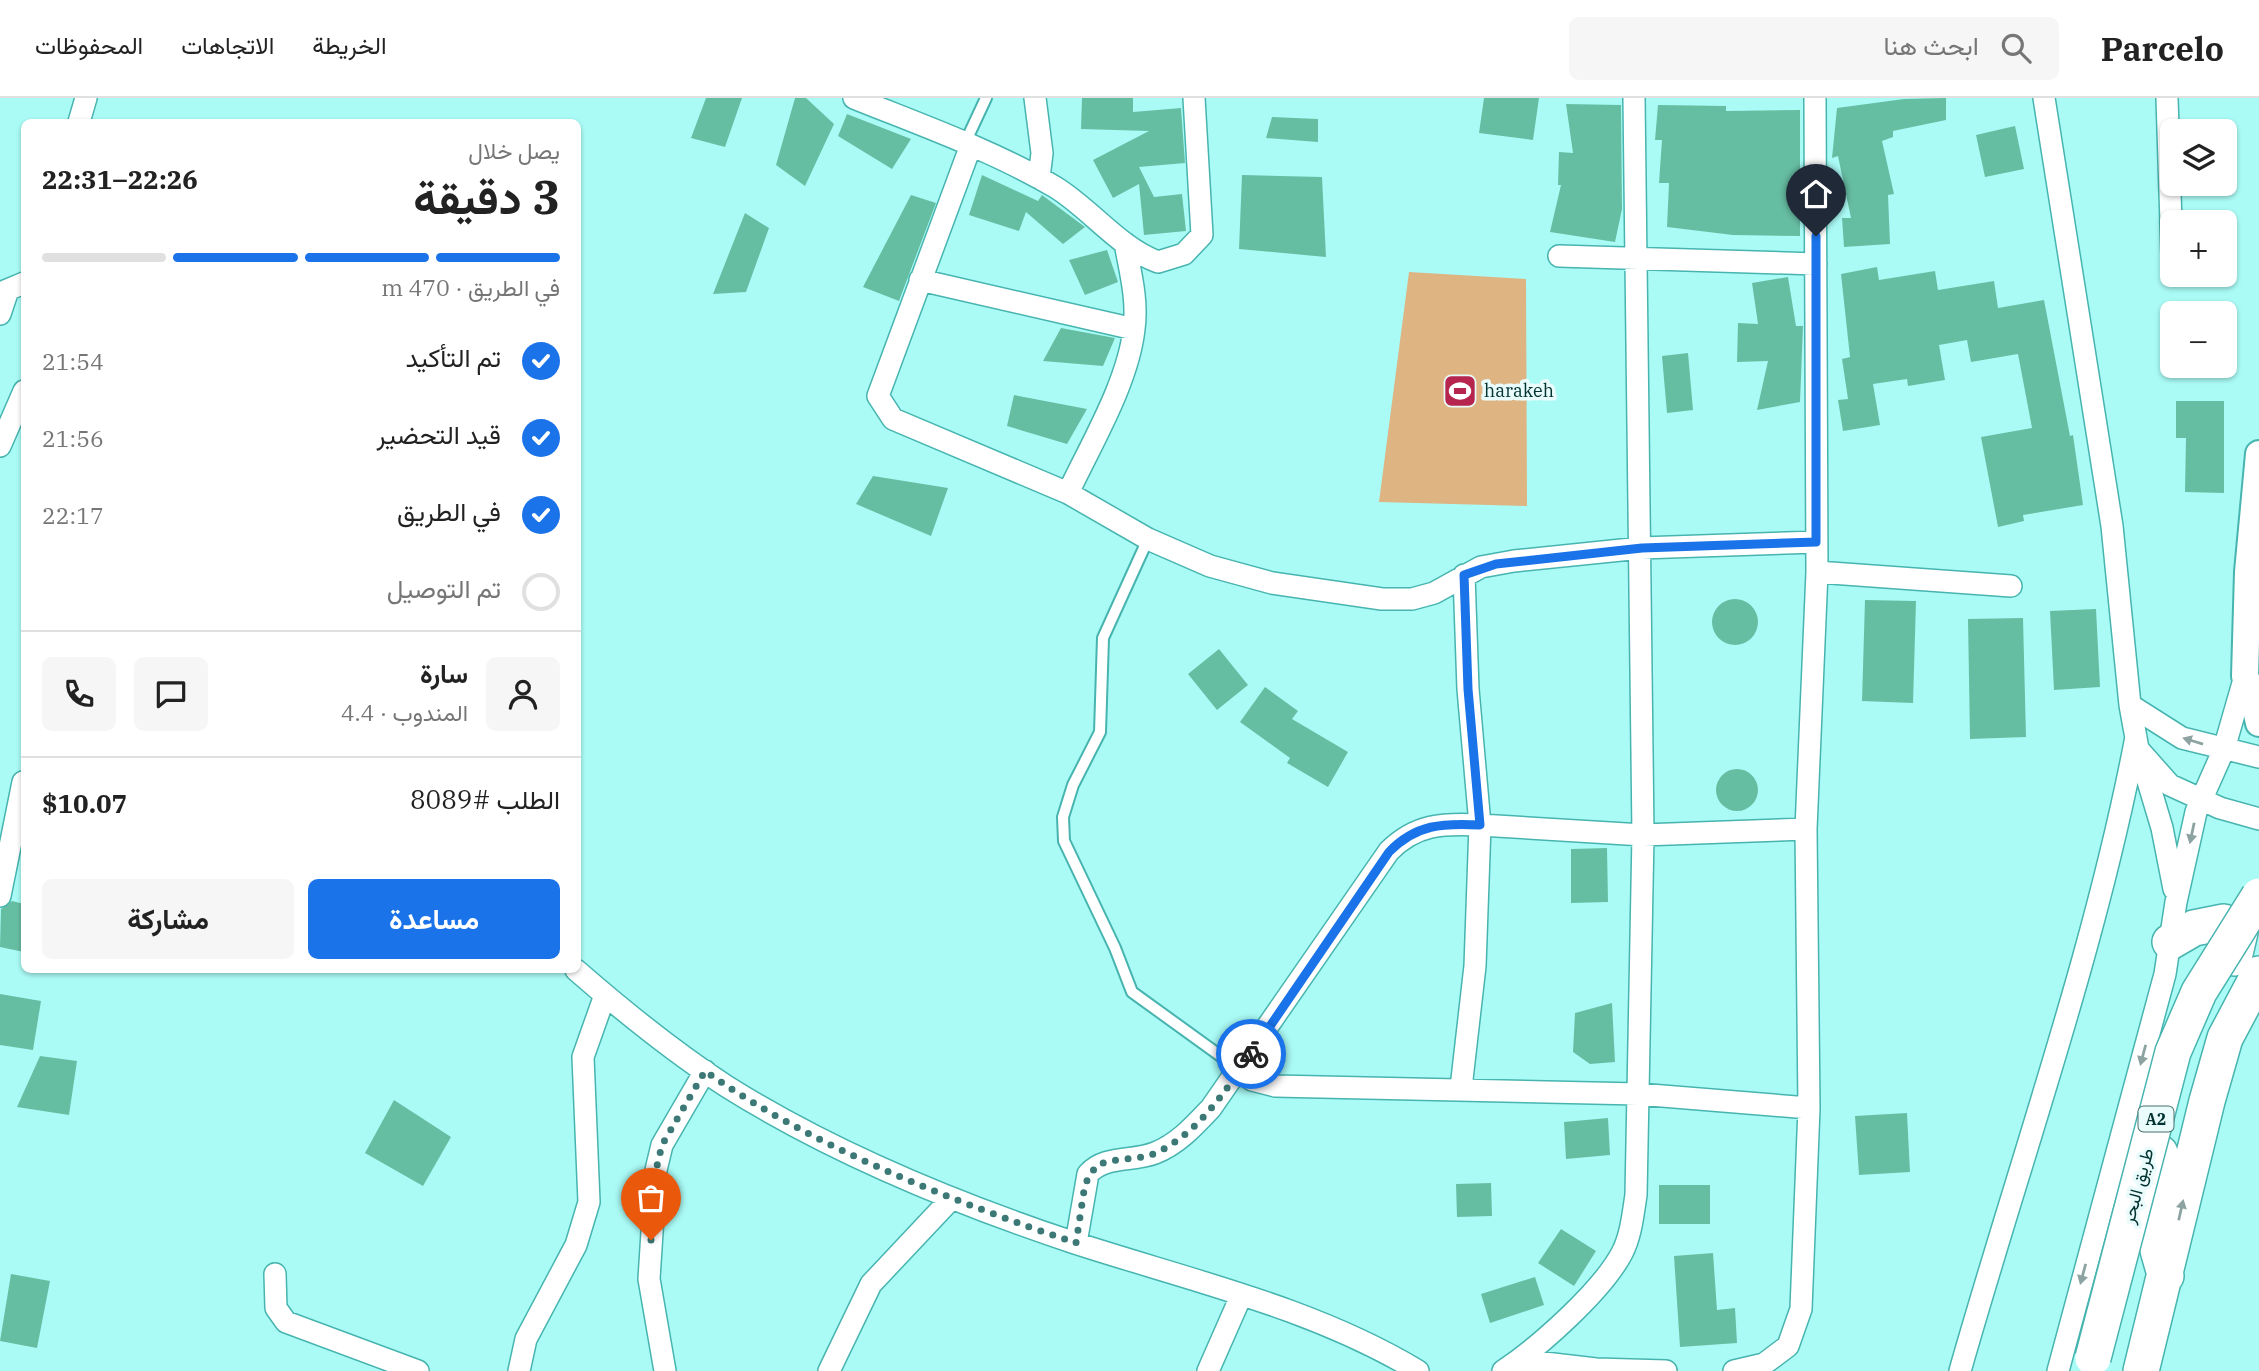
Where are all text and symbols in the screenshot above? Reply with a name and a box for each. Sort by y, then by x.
search box [1569,17,2059,80]
text: Parcelo [2101,27,2224,70]
text: ابحث هنا [1884,28,1979,62]
text: المحفوظات [35,29,143,61]
text: الاتجاهات [181,29,274,61]
text: الخريطة [312,29,387,61]
icon: search [1997,29,2035,67]
map controls [2160,119,2237,378]
button: layers [2160,119,2237,196]
text: يصل خلال [468,135,560,165]
text: 22:26–22:31 [42,162,198,196]
pin [1786,164,1846,236]
text: 3 دقيقة [413,167,560,227]
icon: home [1797,175,1835,213]
button: + [2160,210,2237,287]
text: في الطريق · 470 m [381,272,560,302]
button: − [2160,301,2237,378]
text: تم التأكيد [405,340,501,374]
icon: check [522,342,560,380]
text: 21:54 [42,346,104,376]
sports icon: harakeh [1441,372,1479,410]
place label: harakeh [1484,379,1554,402]
text: قيد التحضير [377,417,501,451]
icon: check [522,419,560,457]
text: 21:56 [42,423,104,453]
text: في الطريق [397,494,501,528]
icon: check [522,496,560,534]
text: 22:17 [42,500,104,530]
text: تم التوصيل [387,571,501,605]
text: سارة [420,656,468,690]
button: phone [42,657,116,731]
button: chat [134,657,208,731]
button: person [486,657,560,731]
text: المندوب · 4.4 [341,697,468,727]
one-way arrow [2182,736,2203,746]
text: الطلب #8089 [410,782,560,816]
text: $10.07 [42,786,127,820]
one-way arrow [2186,822,2197,844]
button: مشاركة [42,879,294,959]
button: مساعدة [308,879,560,959]
courier [1216,1019,1286,1089]
icon: bike [1232,1035,1270,1073]
one-way arrow [2137,1044,2148,1066]
road number: A2 [2138,1107,2174,1132]
street label: طريق البحر [2116,1146,2159,1227]
pin [621,1168,681,1240]
icon: bag [632,1179,670,1217]
one-way arrow [2176,1199,2187,1221]
one-way arrow [2077,1264,2088,1286]

